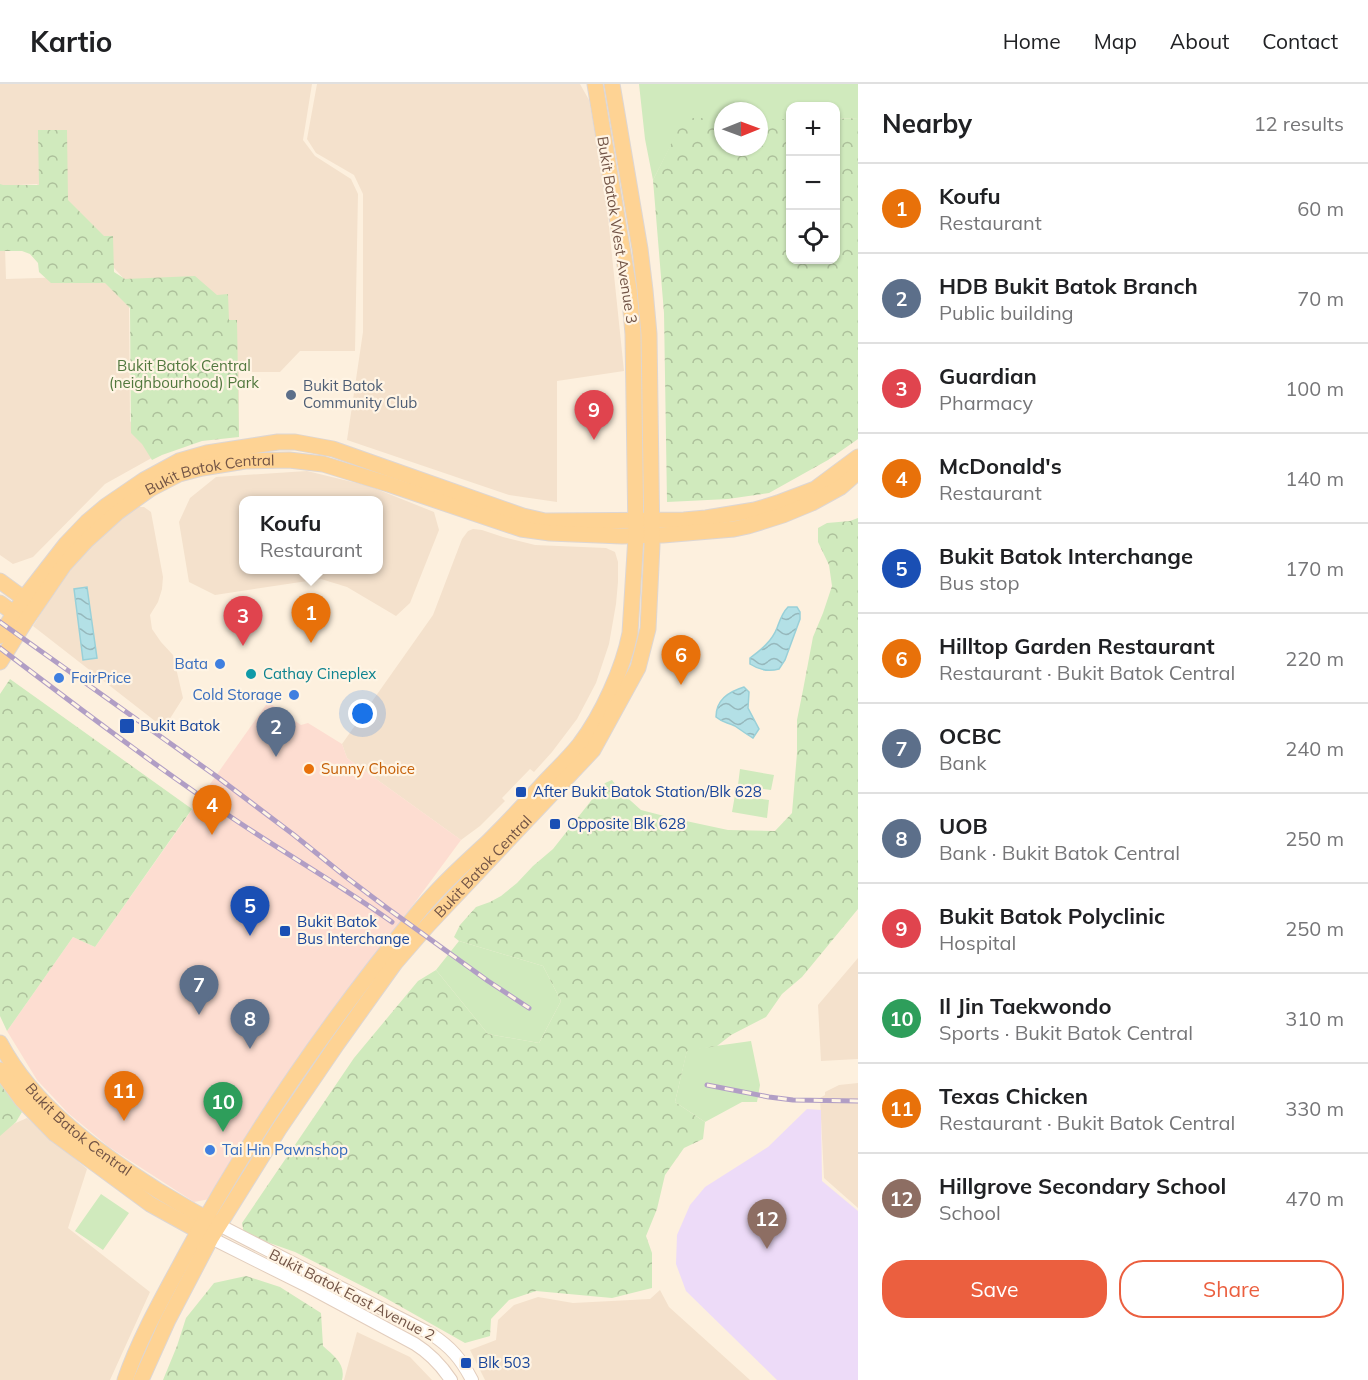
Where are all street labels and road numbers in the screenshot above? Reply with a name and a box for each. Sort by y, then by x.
street label: Bukit Batok West Avenue 3 [593,135,642,325]
street label: Bukit Batok Central [142,450,275,499]
street label: Bukit Batok Central [430,811,536,921]
street label: Bukit Batok Central [22,1079,135,1180]
street label: Bukit Batok East Avenue 2 [266,1244,438,1345]

